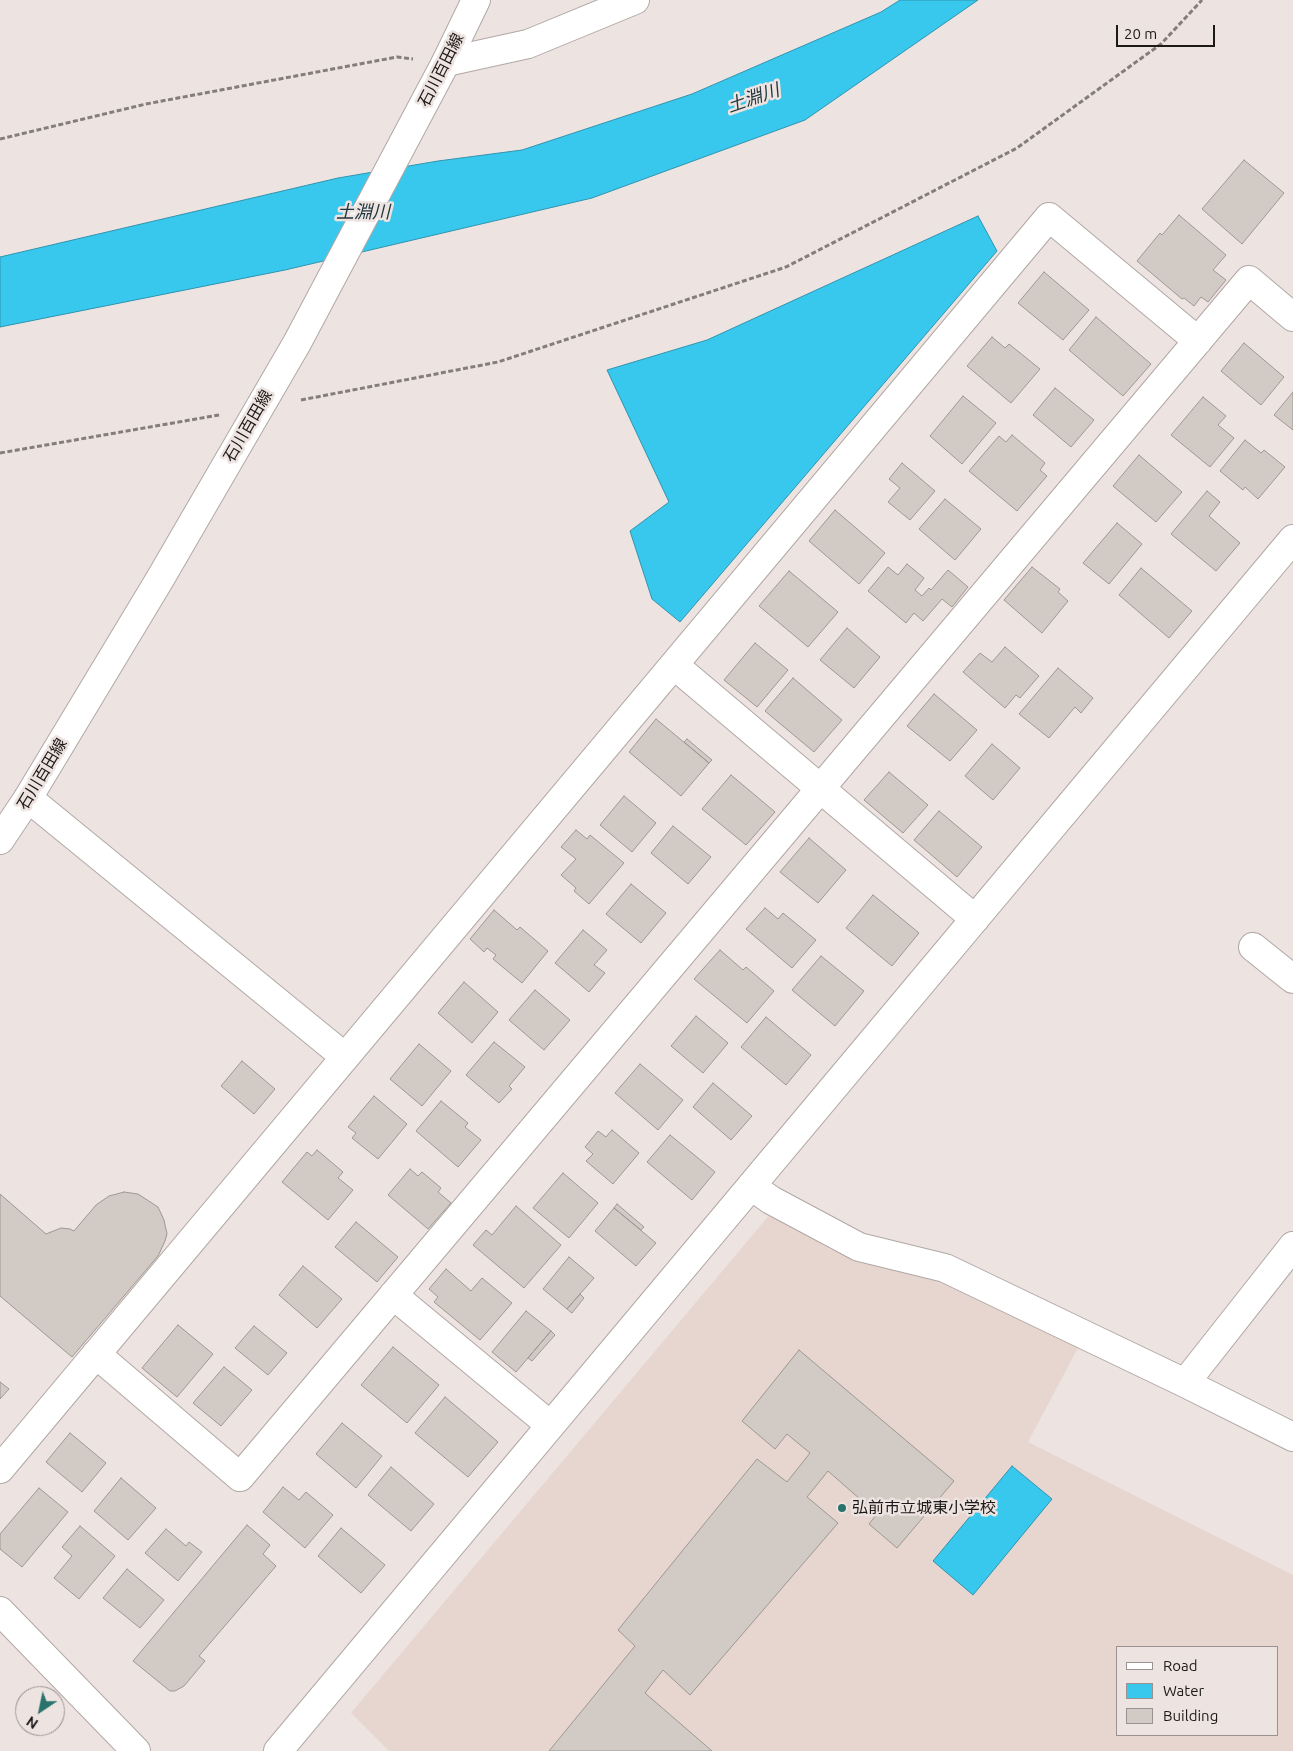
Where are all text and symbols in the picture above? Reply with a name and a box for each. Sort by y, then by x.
scale bar [1118,15,1217,47]
text: 20 m [1124,25,1157,42]
street label: 石川百田線 [414,30,468,110]
water label: 土淵川 [724,79,782,117]
water label: 土淵川 [336,201,390,223]
street label: 石川百田線 [220,387,276,465]
street label: 石川百田線 [13,735,71,813]
place label: 弘前市立城東小学校 [852,1498,996,1518]
marker: 弘前市立城東小学校 [836,1502,848,1514]
legend [1116,1646,1278,1736]
text: Road [1163,1657,1198,1674]
text: Water [1163,1682,1204,1699]
north arrow [15,1686,65,1736]
text: Building [1163,1707,1218,1724]
text: N [23,1713,41,1732]

